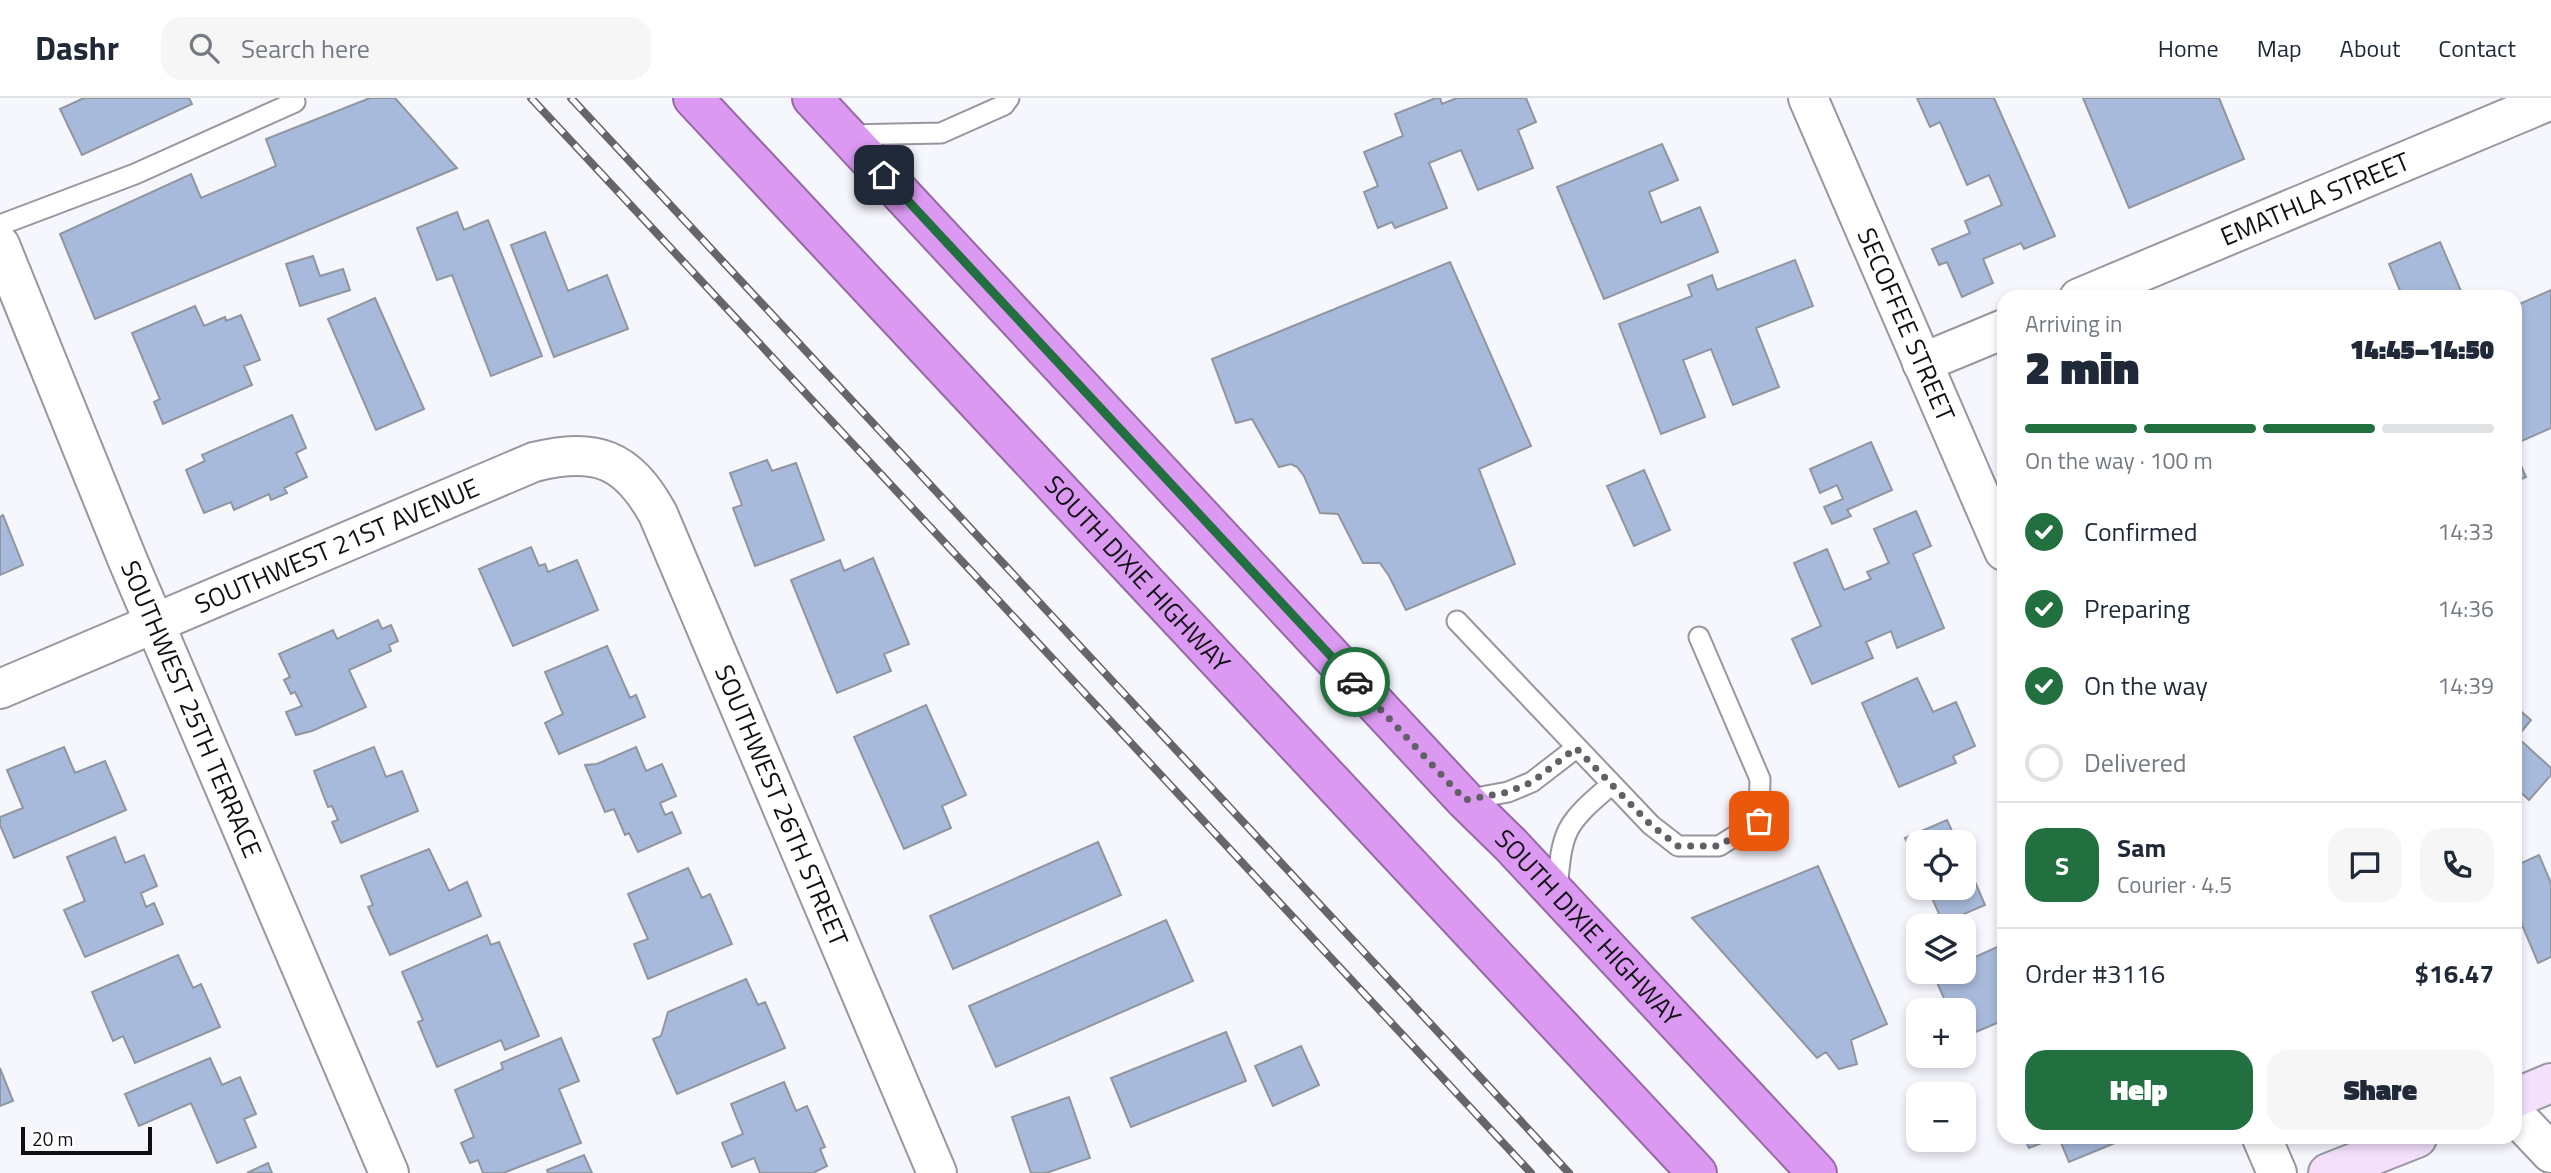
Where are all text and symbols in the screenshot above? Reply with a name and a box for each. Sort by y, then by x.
search box [161,17,651,80]
text: Dashr [35,23,119,73]
icon: search [185,29,223,67]
text: Search here [241,29,370,68]
text: Home [2158,30,2219,66]
text: Map [2257,30,2302,66]
text: About [2340,30,2400,66]
text: Contact [2438,30,2516,66]
street label: EMATHLA STREET [2214,141,2416,256]
pin [854,145,914,205]
icon: home [865,156,903,194]
street label: SECOFFEE STREET [1847,222,1966,428]
text: Arriving in [2025,306,2122,341]
text: 14:45–14:50 [2350,330,2494,369]
text: 2 min [2025,332,2139,402]
text: On the way · 100 m [2025,443,2213,478]
street label: SOUTH DIXIE HIGHWAY [1036,466,1240,681]
street label: SOUTHWEST 21ST AVENUE [188,468,485,623]
text: Confirmed [2084,512,2198,551]
icon: check [2025,513,2063,551]
text: 14:33 [2437,514,2494,549]
street label: SOUTHWEST 25TH TERRACE [111,554,272,864]
text: Preparing [2084,589,2190,628]
icon: check [2025,590,2063,628]
text: 14:36 [2437,591,2494,626]
courier [1320,647,1390,717]
street label: SOUTHWEST 26TH STREET [705,659,859,953]
icon: car [1336,663,1374,701]
text: On the way [2084,666,2208,705]
icon: check [2025,667,2063,705]
text: 14:39 [2437,668,2494,703]
text: Delivered [2084,743,2187,782]
pin [1729,791,1789,851]
icon: bag [1740,802,1778,840]
street label: SOUTH DIXIE HIGHWAY [1486,820,1690,1035]
text: Sam [2117,828,2166,867]
button: chat [2328,828,2402,902]
button: phone [2420,828,2494,902]
map controls [1906,830,1976,1152]
button: locate [1906,830,1976,900]
text: S [2055,846,2069,885]
text: Courier · 4.5 [2117,867,2232,902]
button: layers [1906,914,1976,984]
text: Order #3116 [2025,954,2165,993]
text: $16.47 [2415,954,2494,993]
button: + [1906,998,1976,1068]
button: Help [2025,1050,2253,1130]
button: Share [2267,1050,2494,1130]
button: − [1906,1082,1976,1152]
scale bar [21,1124,152,1156]
text: 20 m [32,1124,73,1153]

